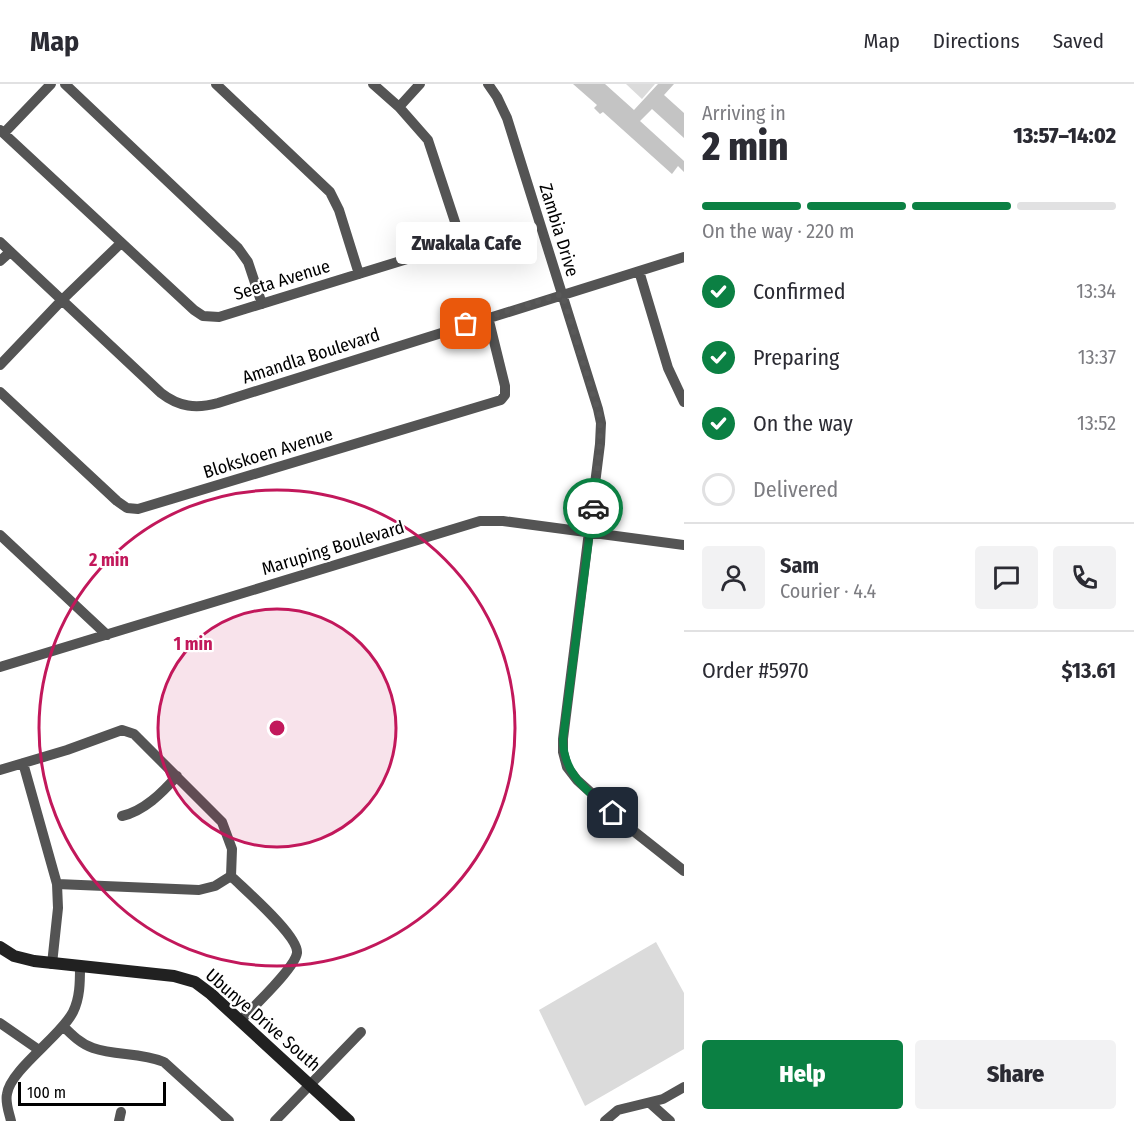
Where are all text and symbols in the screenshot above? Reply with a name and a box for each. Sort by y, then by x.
text: Map [30,25,79,58]
text: Map [863,28,900,54]
text: Directions [933,28,1020,54]
text: Saved [1053,28,1104,54]
text: Arriving in [702,101,786,125]
text: 13:57–14:02 [1013,122,1116,149]
text: 2 min [702,124,788,170]
street label: Zambia Drive [534,181,584,279]
text: On the way · 220 m [702,219,855,243]
callout: Zwakala Cafe [396,222,536,264]
text: Zwakala Cafe [412,231,521,255]
street label: Seeta Avenue [231,255,333,305]
icon: check [702,275,735,308]
text: Confirmed [753,278,846,305]
text: 13:34 [1076,279,1116,303]
pin [440,298,491,349]
icon: bag [449,307,482,340]
street label: Amandla Boulevard [240,323,382,389]
icon: check [702,341,735,374]
text: Preparing [753,344,839,371]
text: 13:37 [1078,345,1116,369]
icon: check [702,407,735,440]
text: On the way [753,410,853,437]
text: 13:52 [1077,411,1116,435]
street label: Blokskoen Avenue [201,423,336,483]
text: Delivered [753,476,838,503]
courier [563,478,623,538]
icon: car [577,492,610,525]
street label: Maruping Boulevard [259,516,407,580]
button: person [702,546,765,609]
button: chat [975,546,1038,609]
button: phone [1053,546,1116,609]
text: 2 min [88,549,129,571]
text: Sam [780,552,819,579]
text: Courier · 4.4 [780,579,876,603]
text: 1 min [173,633,213,655]
text: Order #5970 [702,657,809,684]
text: $13.61 [1062,657,1116,684]
centre of rings [267,718,287,738]
pin [587,787,638,838]
icon: home [596,796,629,829]
street label: Ubunye Drive South [201,964,325,1076]
button: Help [702,1040,903,1109]
button: Share [915,1040,1116,1109]
scale bar [18,1079,166,1106]
text: 100 m [27,1083,66,1102]

